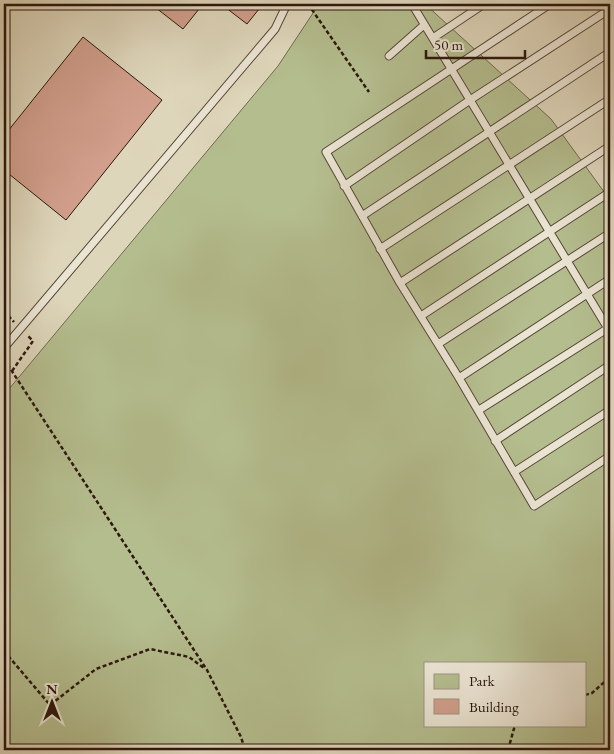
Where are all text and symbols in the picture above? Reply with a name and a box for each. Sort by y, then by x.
scale bar [426,28,525,60]
text: 50 m [434,35,463,54]
legend [424,662,586,726]
text: Park [469,671,496,690]
north arrow [28,676,78,726]
text: N [46,680,58,698]
text: Building [469,697,519,716]

